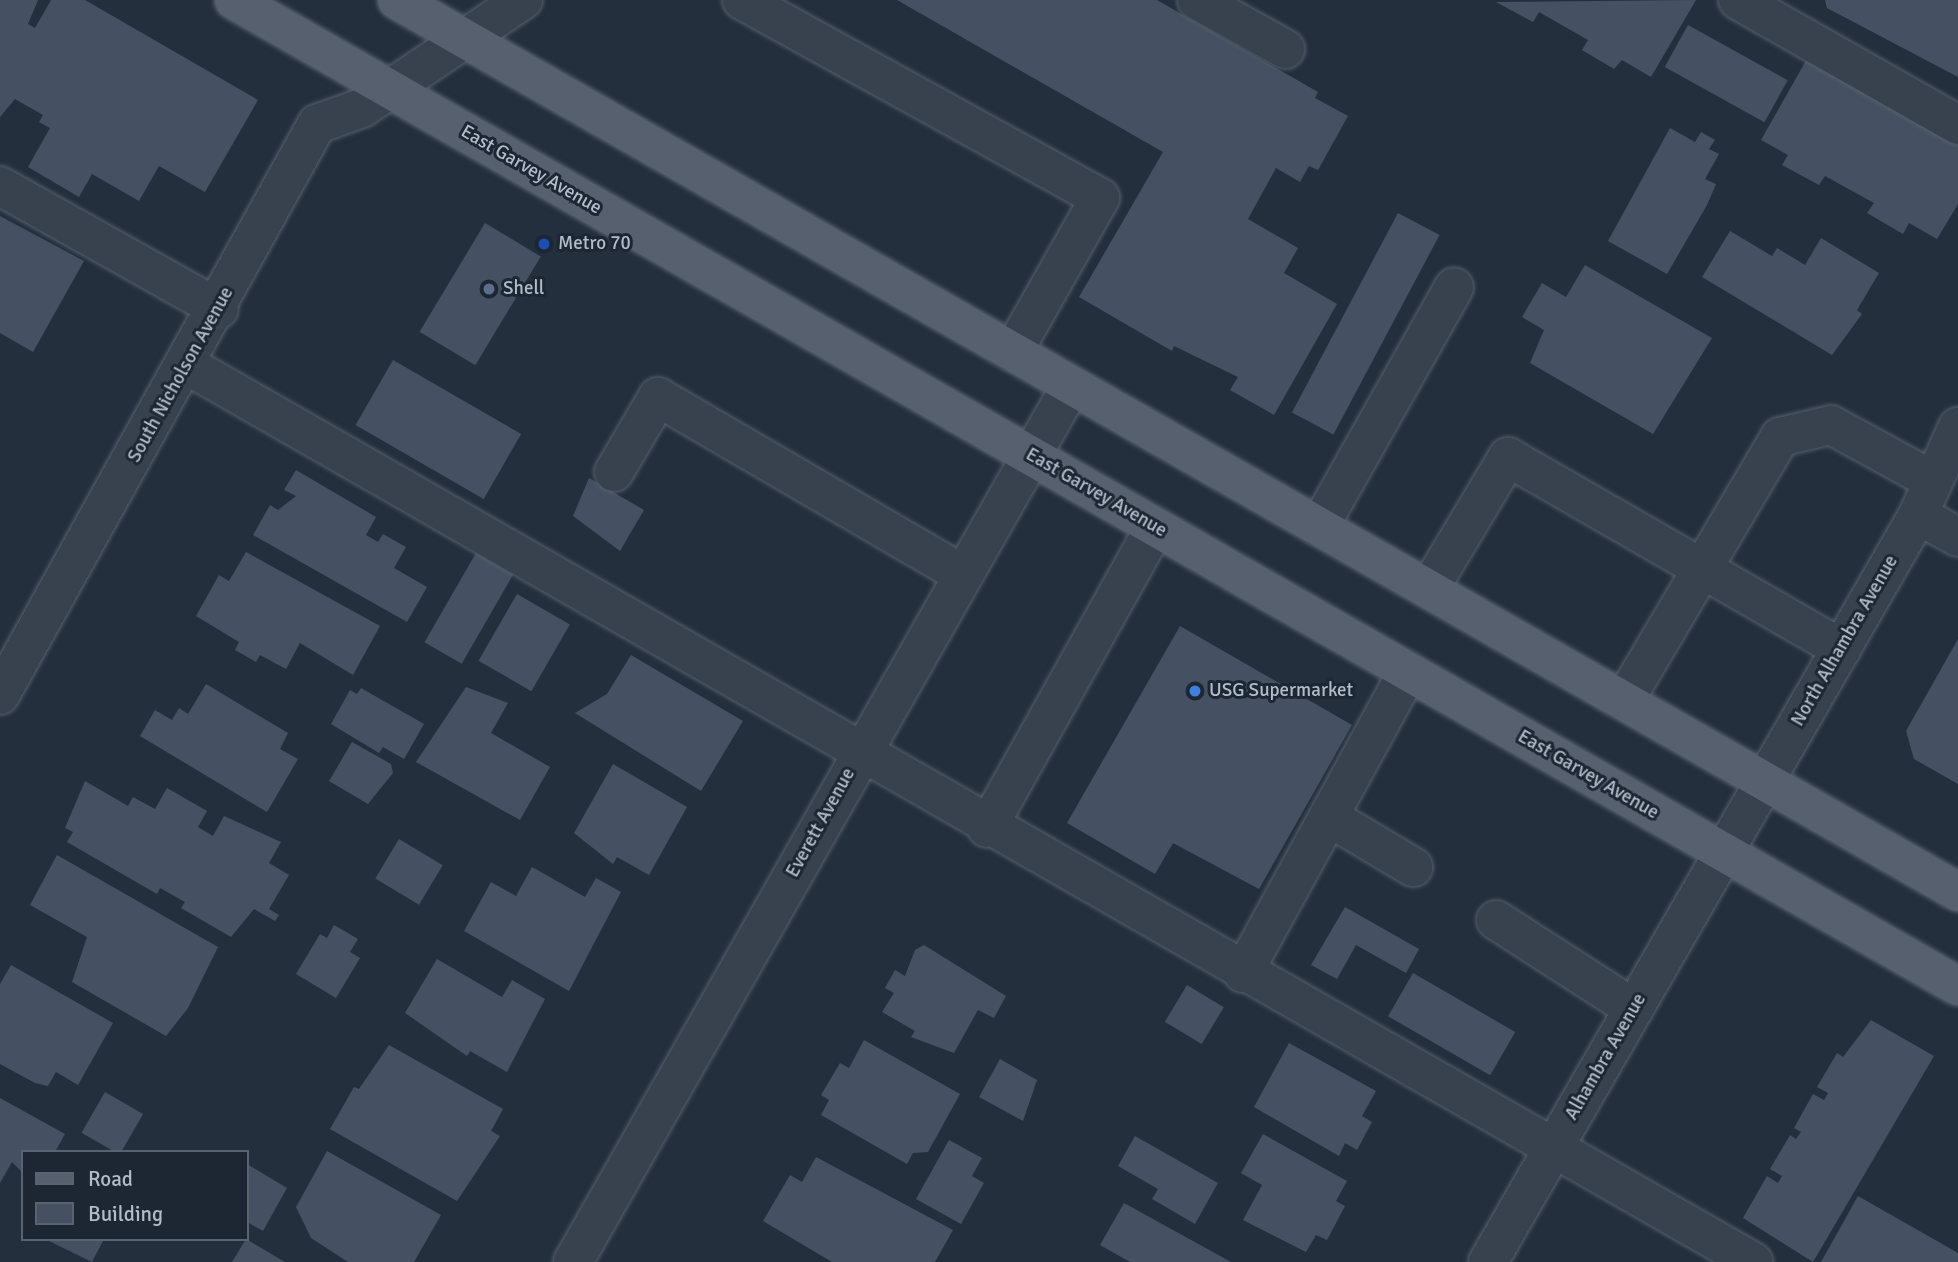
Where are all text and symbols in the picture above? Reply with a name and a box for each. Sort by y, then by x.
street label: East Garvey Avenue [456,120,606,220]
place label: Metro 70 [558,233,631,255]
marker: Metro 70 [536,236,552,252]
place label: Shell [503,278,544,300]
marker: Shell [481,281,497,297]
street label: South Nicholson Avenue [123,283,239,467]
street label: East Garvey Avenue [1021,443,1171,543]
street label: North Alhambra Avenue [1787,551,1903,731]
place label: USG Supermarket [1209,680,1353,702]
marker: USG Supermarket [1187,683,1203,699]
street label: East Garvey Avenue [1513,725,1663,825]
street label: Everett Avenue [782,764,860,882]
street label: Alhambra Avenue [1561,990,1651,1124]
legend [21,1150,248,1241]
text: Road [88,1166,133,1192]
text: Building [88,1201,163,1227]

